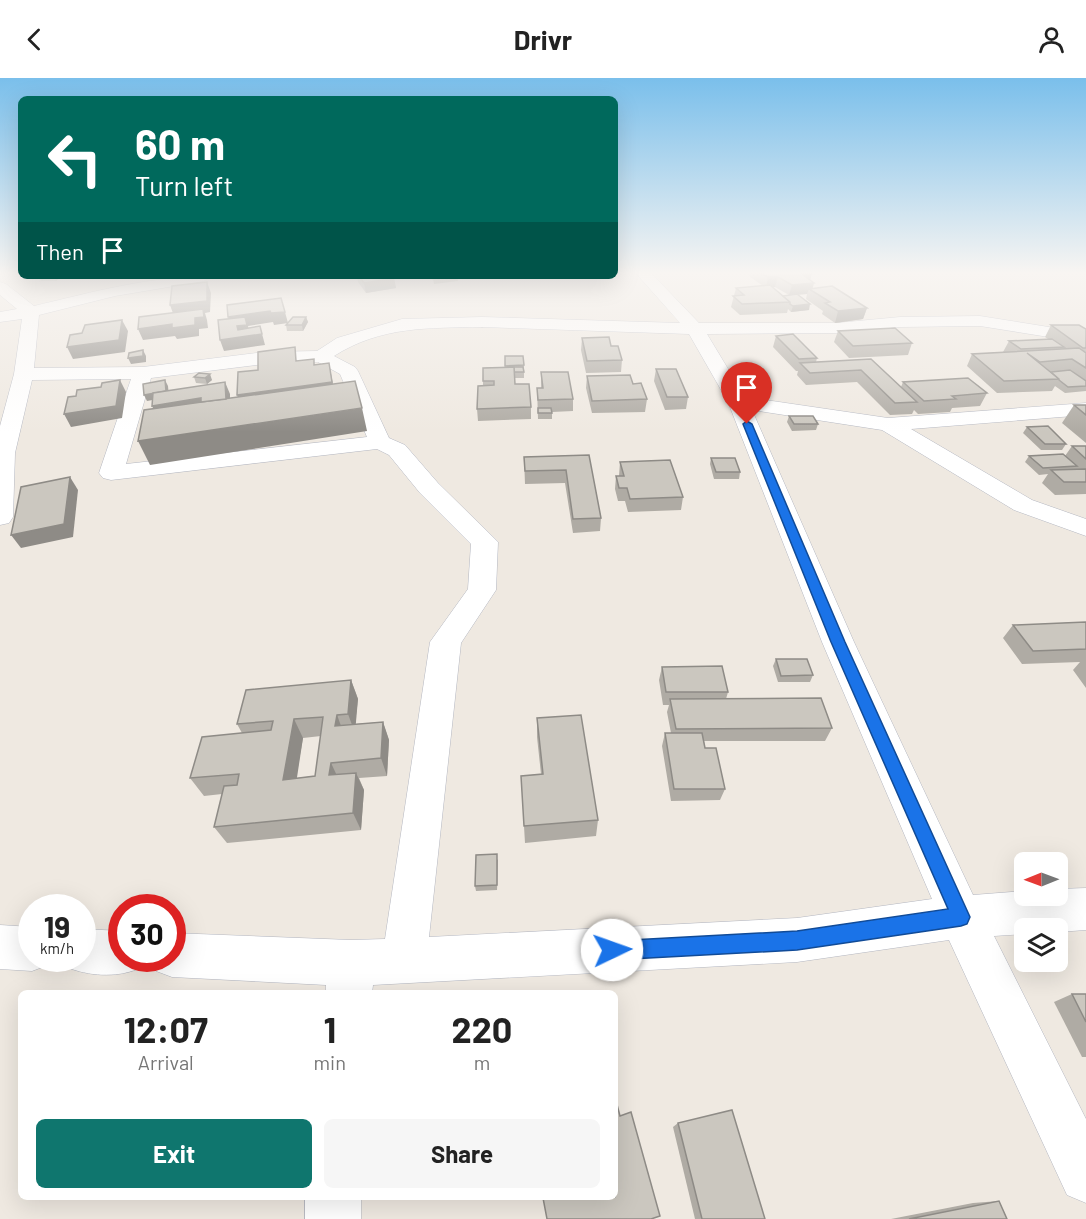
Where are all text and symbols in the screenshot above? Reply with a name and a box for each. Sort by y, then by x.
icon: back [18,23,51,56]
text: Drivr [514,23,572,55]
icon: person [1035,23,1068,56]
text: 60 m [135,118,225,168]
icon: left [36,120,114,198]
text: Turn left [135,169,233,201]
icon: arrive [96,234,129,267]
text: Then [36,238,84,264]
pin [721,362,772,424]
icon: arrive [730,371,763,404]
north arrow [1014,852,1068,906]
map controls [1014,852,1068,972]
speed limit sign: 30 [108,894,186,972]
text: 19 [44,908,70,944]
position arrow [580,918,644,982]
button: layers [1014,918,1068,972]
text: km/h [40,939,74,957]
text: 12:07 [124,1007,208,1050]
text: 1 [323,1007,336,1050]
text: 220 [452,1007,512,1050]
text: Arrival [138,1050,194,1074]
text: min [314,1050,346,1074]
text: m [474,1050,490,1074]
button: Exit [36,1119,312,1188]
button: Share [324,1119,600,1188]

